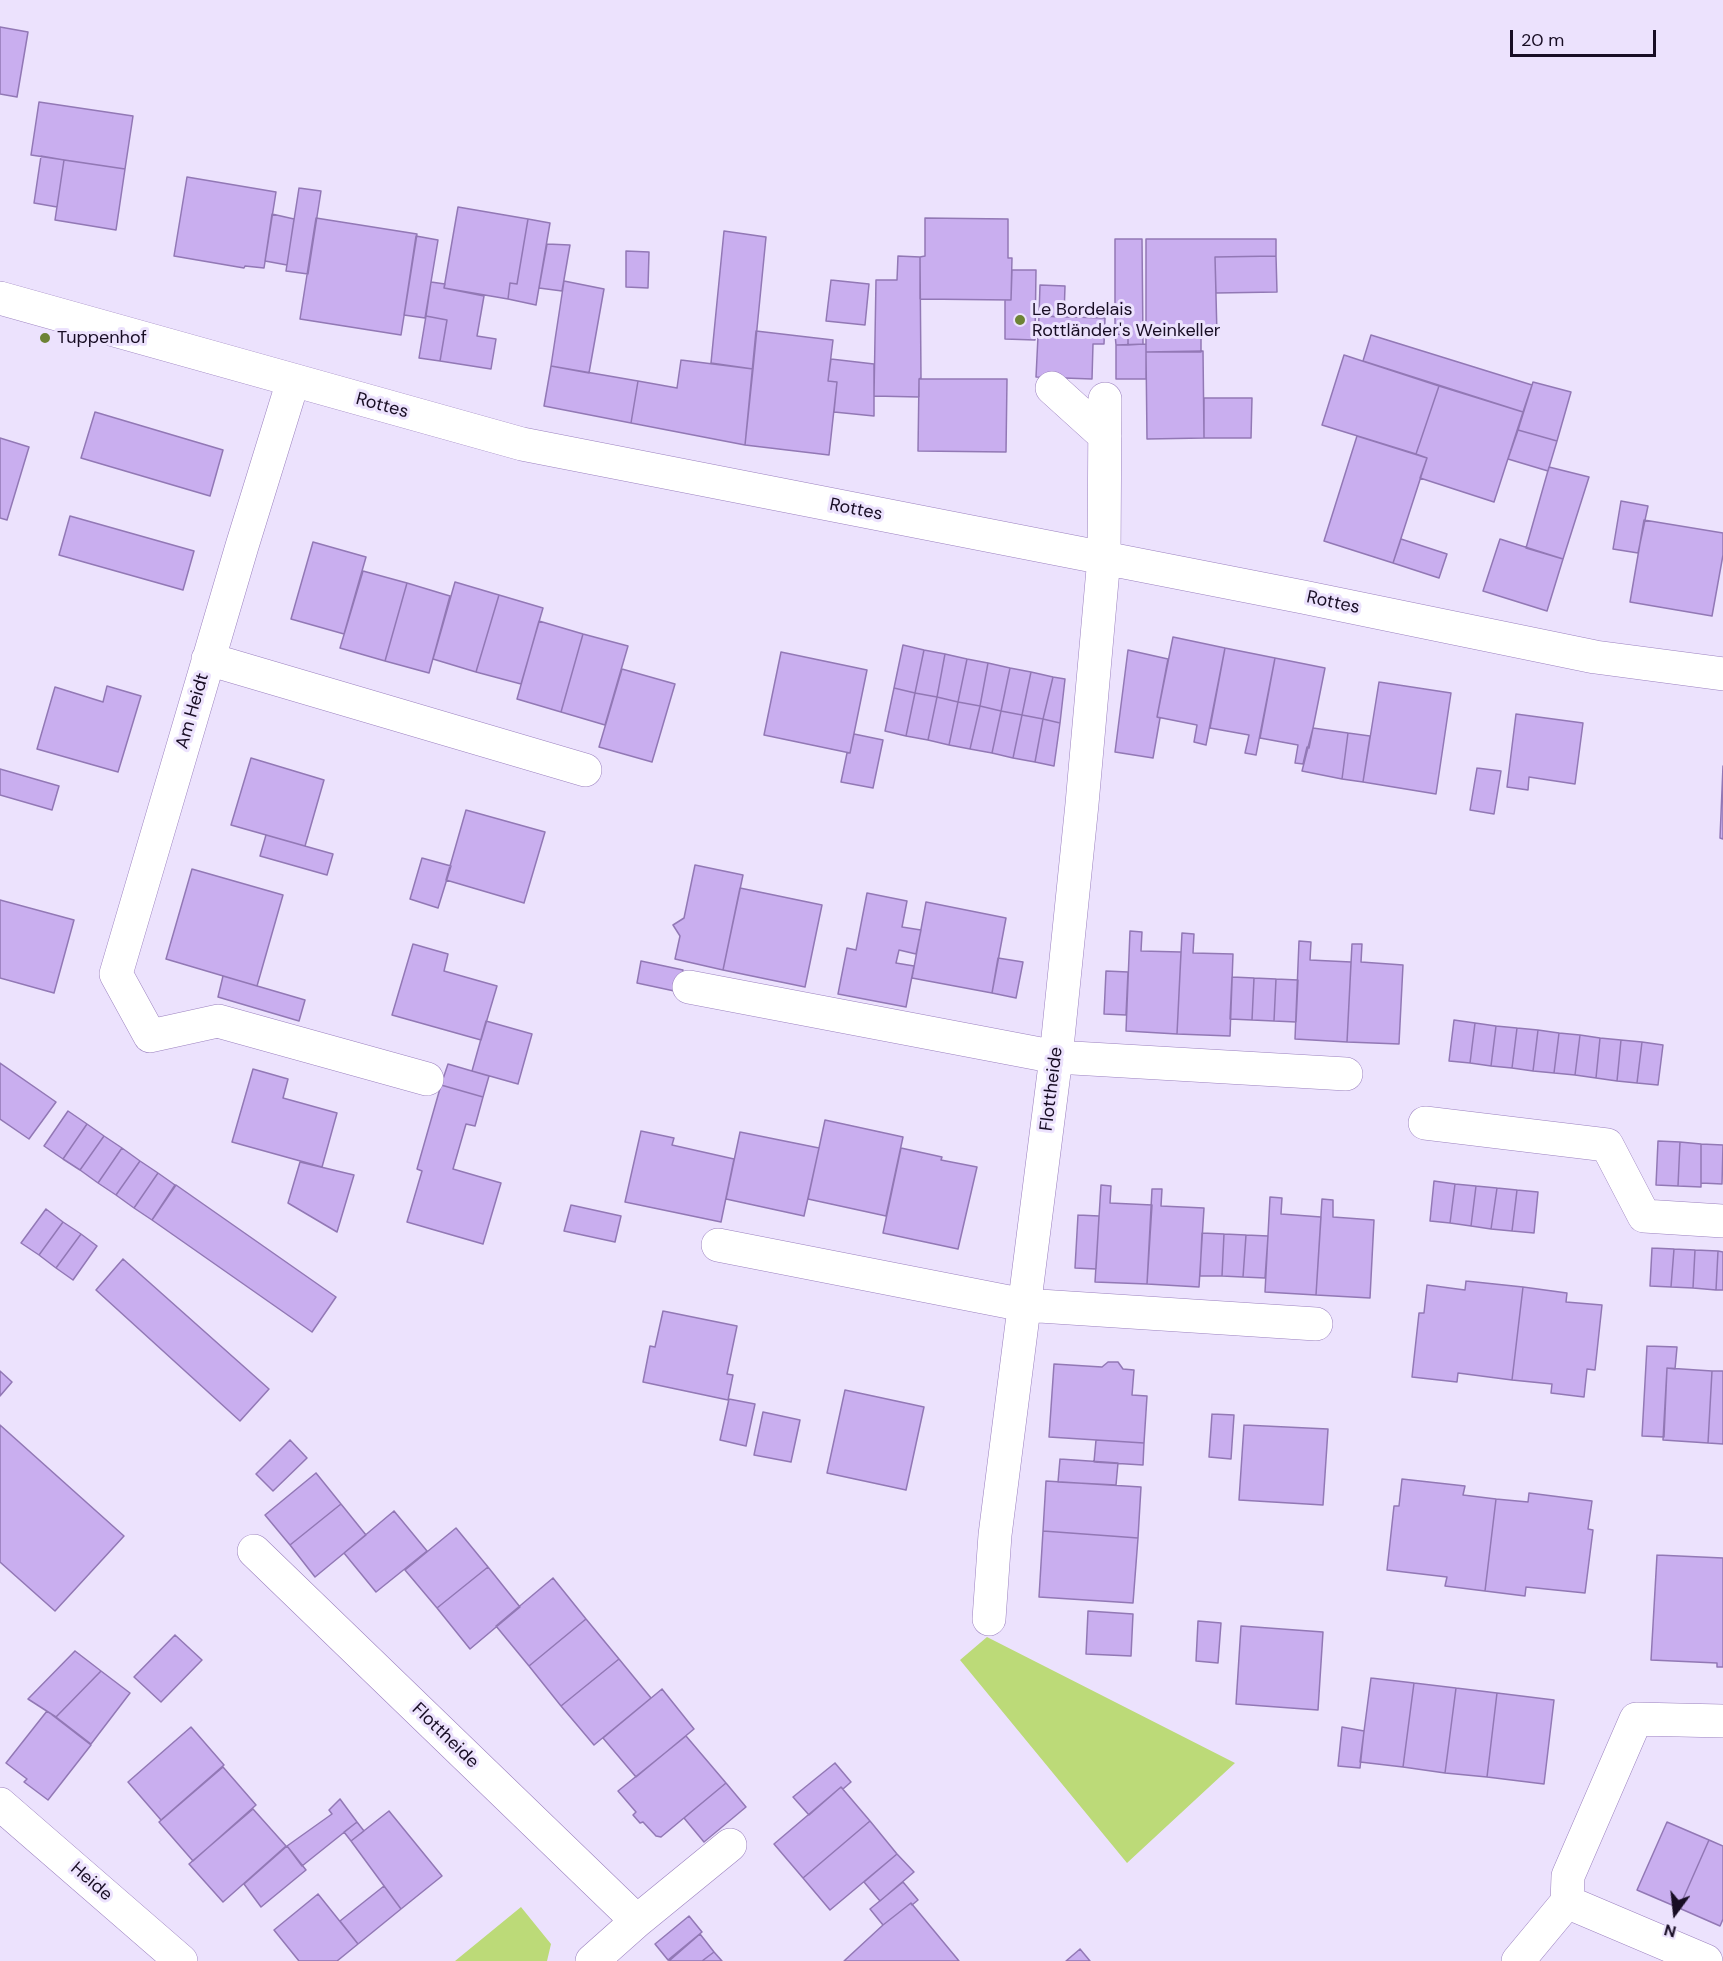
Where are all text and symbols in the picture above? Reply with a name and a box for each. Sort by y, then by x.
scale bar [1513,18,1658,56]
text: 20 m [1521,28,1564,52]
place label: Le Bordelais Rottländer's Weinkeller [1032,299,1221,342]
marker: Le Bordelais Rottländer's Weinkeller [1013,313,1027,327]
place label: Tuppenhof [57,327,147,349]
marker: Tuppenhof [38,331,52,345]
street label: Rottes [353,389,411,423]
street label: Rottes [828,494,884,526]
street label: Rottes [1305,587,1361,619]
street label: Am Heidt [172,671,214,751]
street label: Flottheide [1036,1046,1068,1132]
street label: Flottheide [407,1699,483,1773]
street label: Heide [66,1858,116,1906]
north arrow [1645,1883,1705,1943]
text: N [1662,1919,1679,1943]

